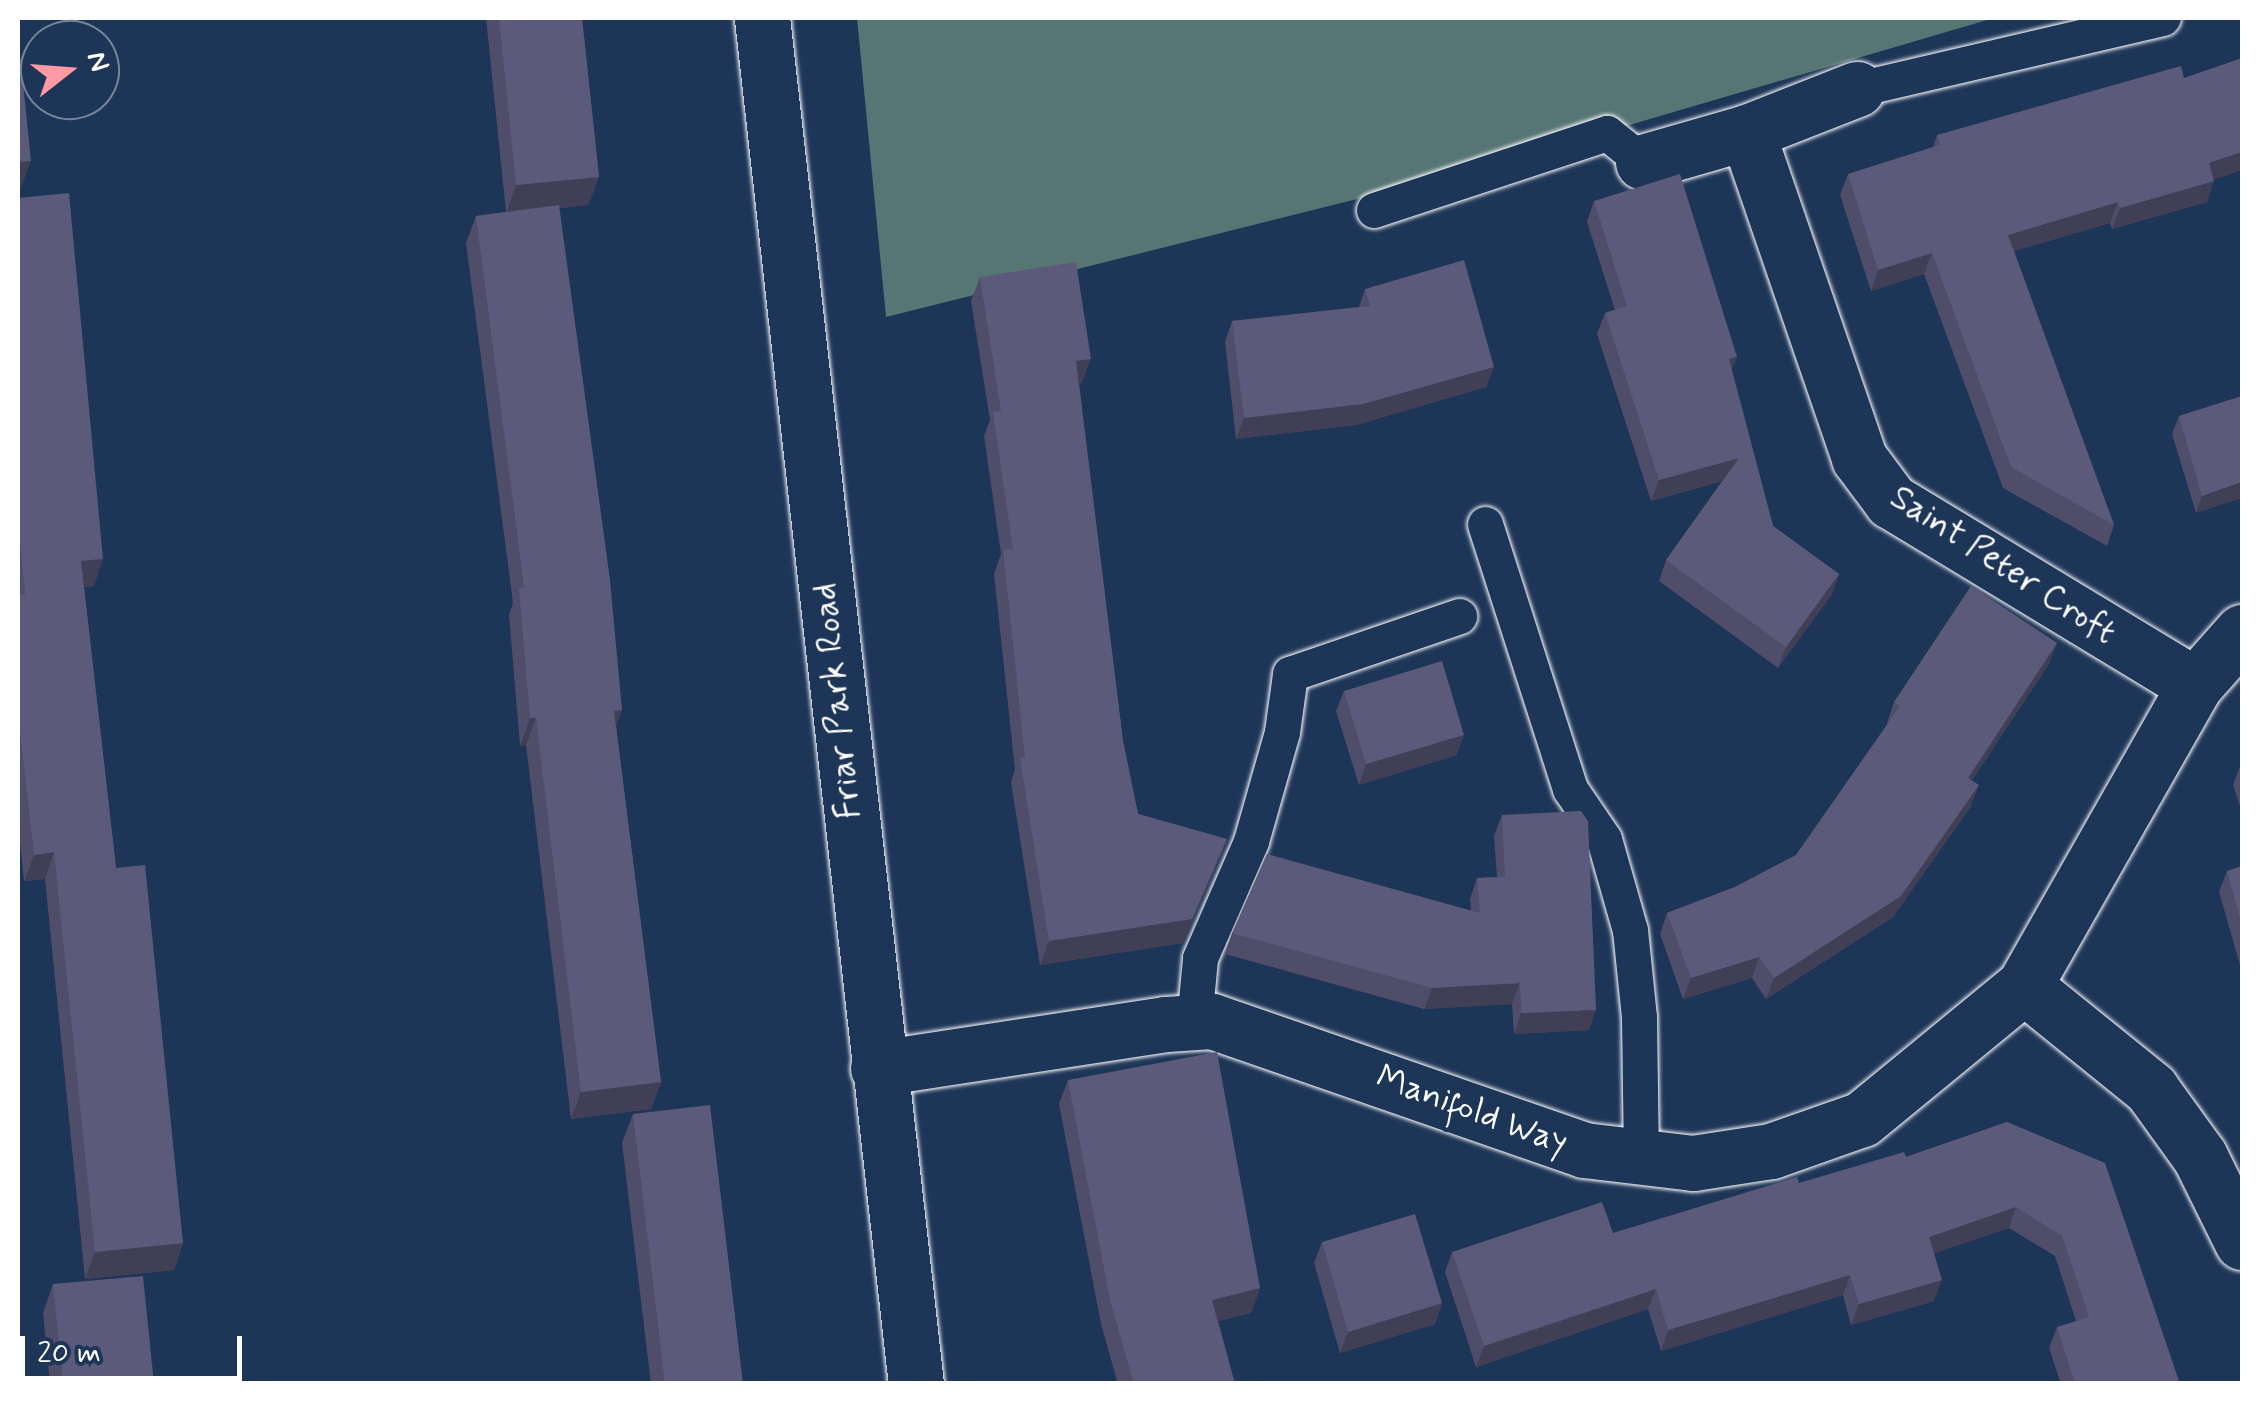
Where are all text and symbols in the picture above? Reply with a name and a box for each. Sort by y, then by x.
north arrow [20,20,120,120]
text: N [77,47,118,76]
street label: Saint Peter Croft [1882,476,2124,654]
street label: Friar Park Road [804,583,870,819]
street label: Manifold Way [1368,1055,1576,1165]
scale bar [25,1316,248,1378]
text: 20 m [37,1334,101,1373]

